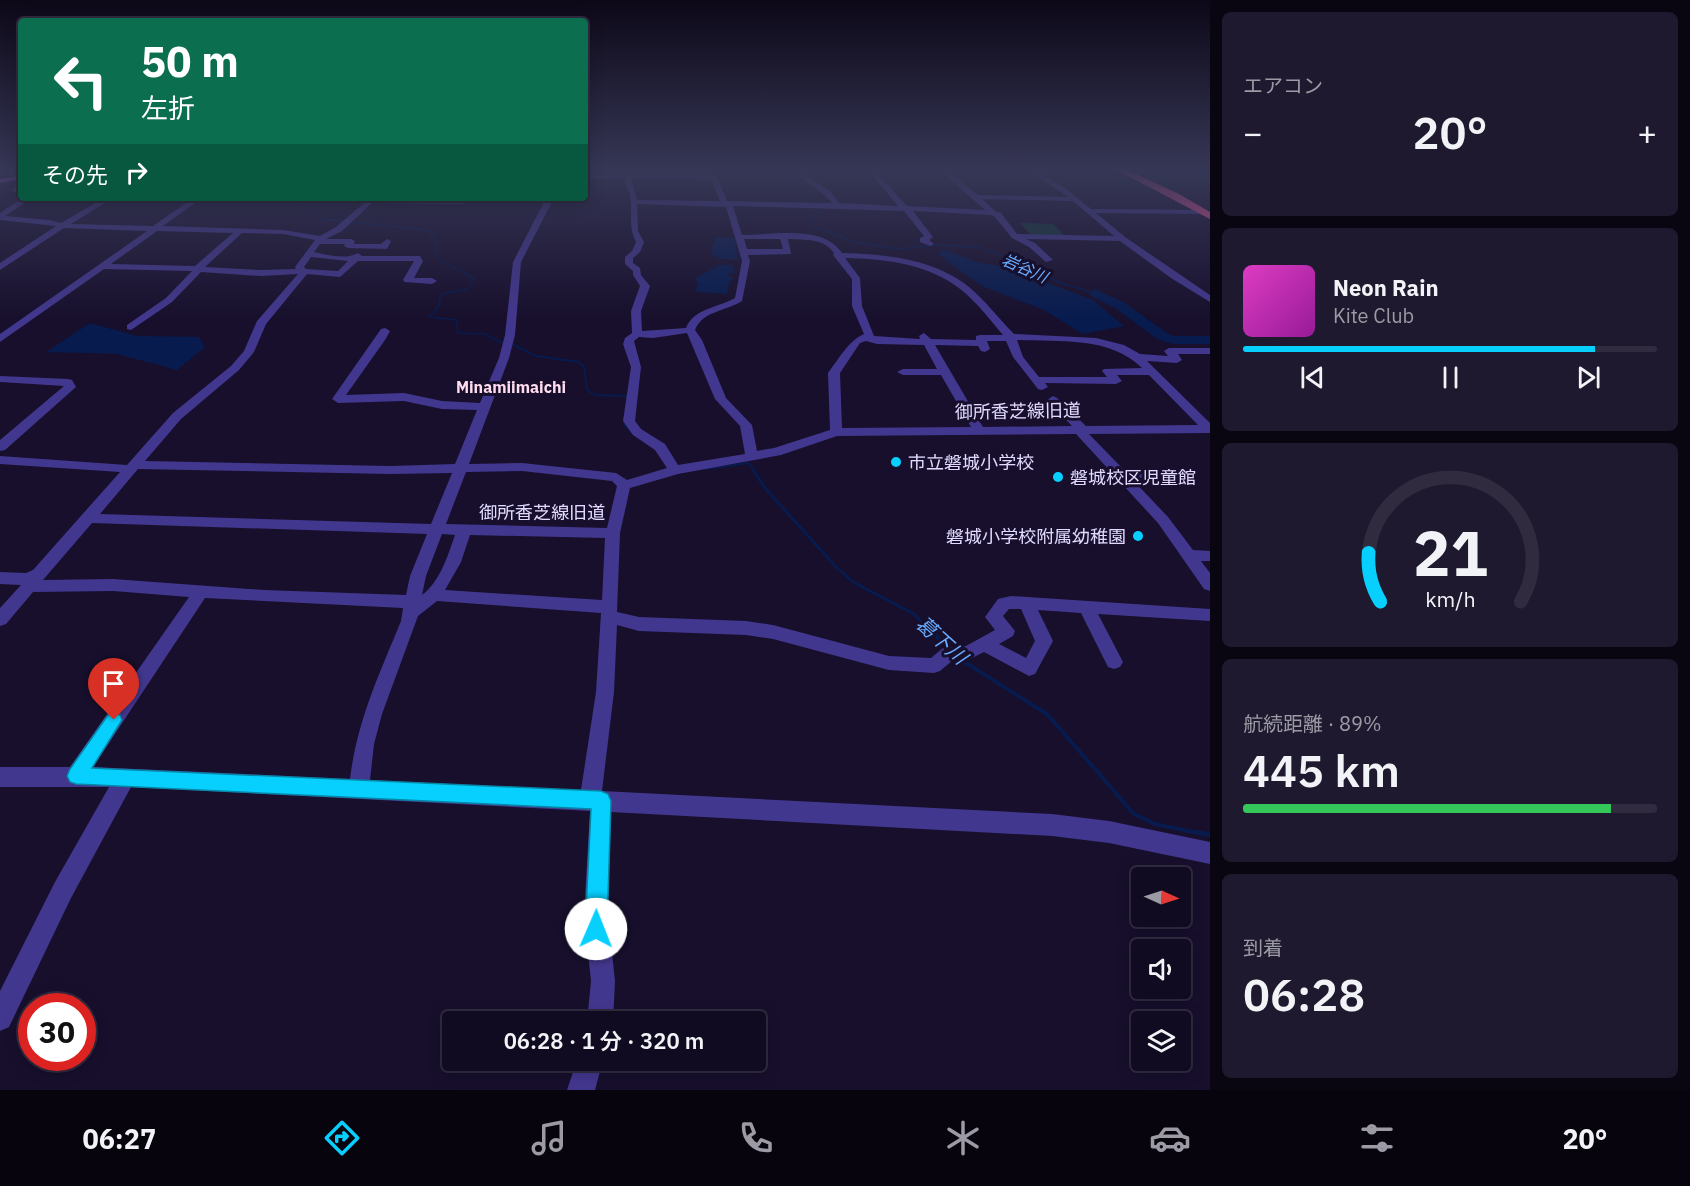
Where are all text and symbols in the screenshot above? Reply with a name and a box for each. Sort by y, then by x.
text: 50 m [141,34,239,89]
icon: left [42,42,120,120]
text: エアコン [1243,72,1323,99]
text: 左折 [141,90,195,125]
text: 20° [1412,103,1488,161]
text: − [1243,111,1263,154]
text: + [1637,111,1657,154]
icon: right [120,156,153,189]
text: その先 [42,160,108,189]
water label: 岩谷川 [999,249,1053,288]
text: Neon Rain [1333,273,1439,302]
text: Kite Club [1333,302,1414,329]
icon: previous [1296,361,1329,394]
icon: pause [1434,361,1467,394]
icon: next [1572,361,1605,394]
district label: Minamiimaichi [456,377,566,397]
street label: 御所香芝線旧道 [955,398,1081,424]
place label: 市立磐城小学校 [908,451,1034,474]
marker: 市立磐城小学校 [889,455,903,469]
place label: 磐城校区児童館 [1070,466,1196,489]
marker: 磐城校区児童館 [1051,470,1065,484]
street label: 御所香芝線旧道 [479,501,605,524]
text: 21 [1413,512,1487,593]
place label: 磐城小学校附属幼稚園 [946,525,1126,548]
marker: 磐城小学校附属幼稚園 [1131,529,1145,543]
text: km/h [1425,585,1475,613]
water label: 葛下川 [911,610,975,671]
pin [88,658,139,720]
icon: arrive [97,667,130,700]
text: 航続距離 · 89% [1243,710,1382,737]
text: 445 km [1243,741,1400,799]
north arrow [1131,867,1191,927]
map controls [1131,867,1191,1071]
position arrow [564,897,628,961]
text: 到着 [1243,934,1283,961]
button: sound [1131,939,1191,999]
text: 06:28 [1243,965,1365,1023]
speed limit sign: 30 [18,993,96,1071]
button: layers [1131,1011,1191,1071]
text: 06:28 · 1 分 · 320 m [504,1026,704,1055]
icon: directions [321,1117,363,1159]
icon: music [528,1117,570,1159]
icon: phone [735,1117,777,1159]
icon: climate [942,1117,984,1159]
icon: car [1149,1117,1191,1159]
icon: filters [1356,1117,1398,1159]
text: 06:27 [82,1121,156,1156]
text: 20° [1562,1121,1607,1156]

